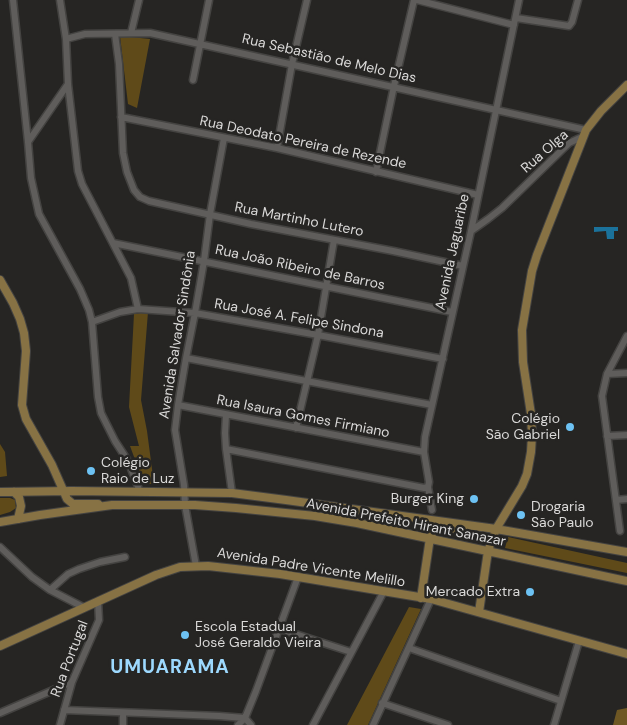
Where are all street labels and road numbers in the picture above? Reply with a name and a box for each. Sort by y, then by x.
street label: Rua Sebastião de Melo Dias [240,31,418,87]
street label: Rua Deodato Pereira de Rezende [198,113,408,173]
street label: Rua Olga [518,127,572,177]
street label: Avenida Jaguaribe [432,192,474,312]
street label: Rua Martinho Lutero [233,199,365,241]
street label: Rua João Ribeiro de Barros [214,242,386,294]
street label: Avenida Salvador Sindônia [156,250,200,420]
street label: Rua José A. Felipe Sindona [213,296,385,342]
street label: Rua Isaura Gomes Firmiano [215,392,391,442]
street label: Avenida Prefeito Hirant Sanazar [305,495,507,551]
street label: Avenida Padre Vicente Melillo [216,545,406,591]
street label: Rua Portugal [48,618,92,700]

